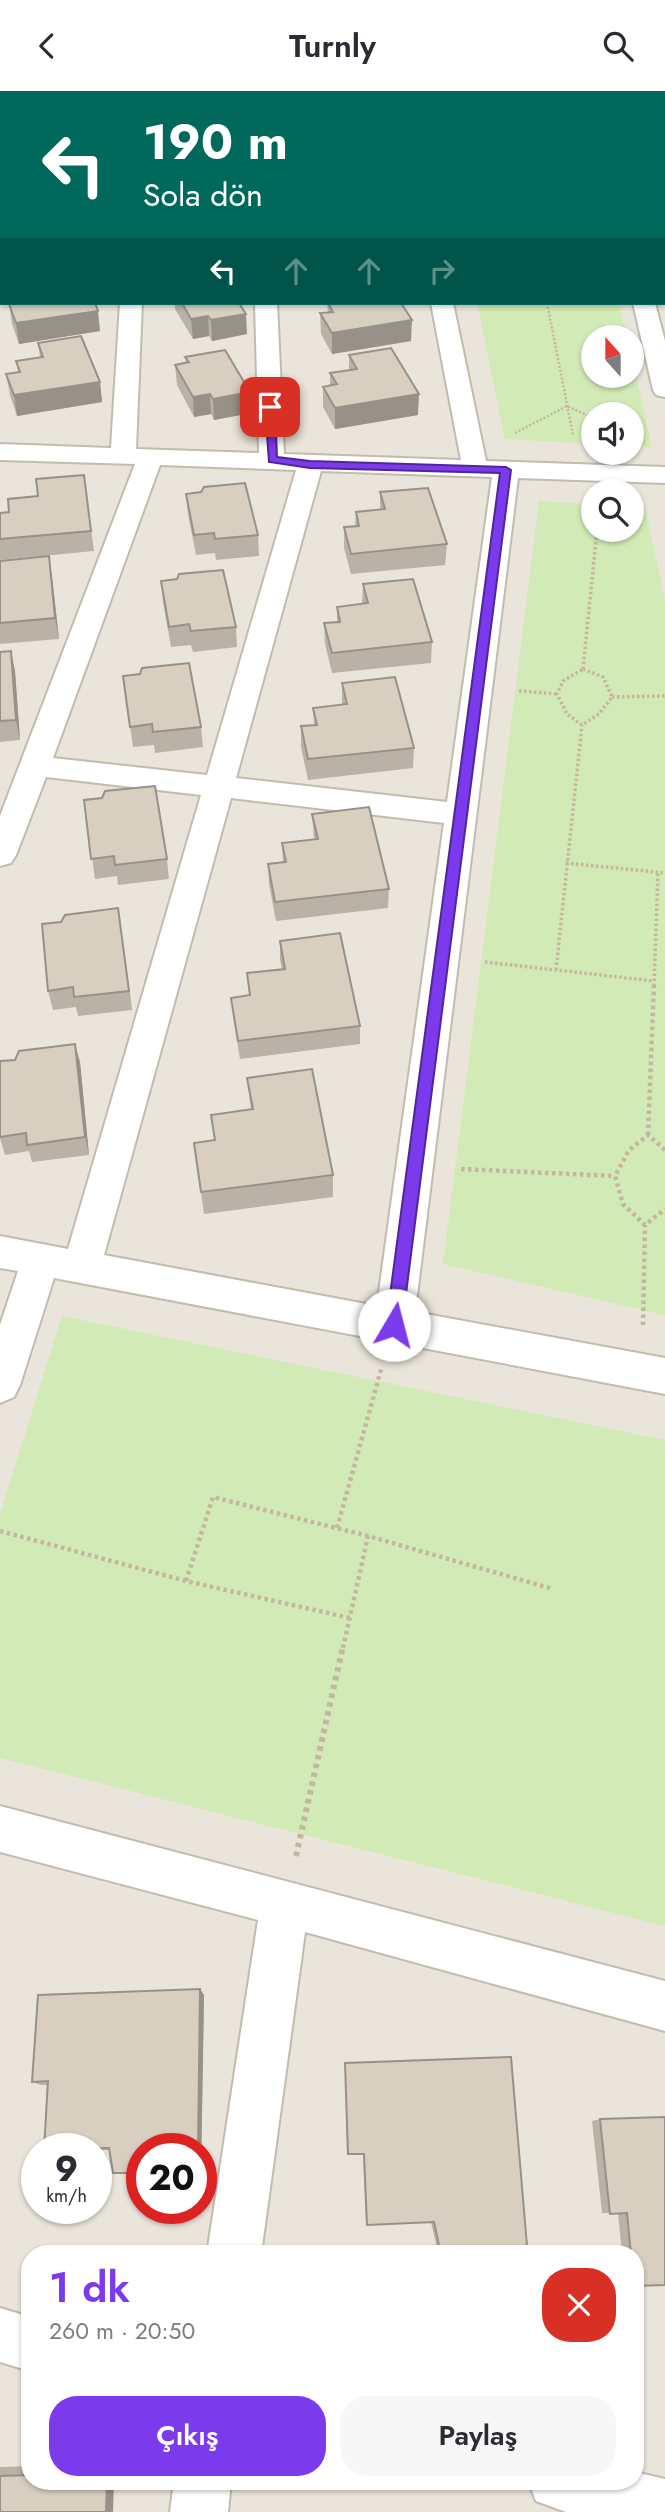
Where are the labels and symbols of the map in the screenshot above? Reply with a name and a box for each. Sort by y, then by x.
north arrow [581,325,644,389]
pin [240,377,300,437]
position arrow [357,1288,431,1362]
speed limit sign: 20 [126,2133,217,2224]

